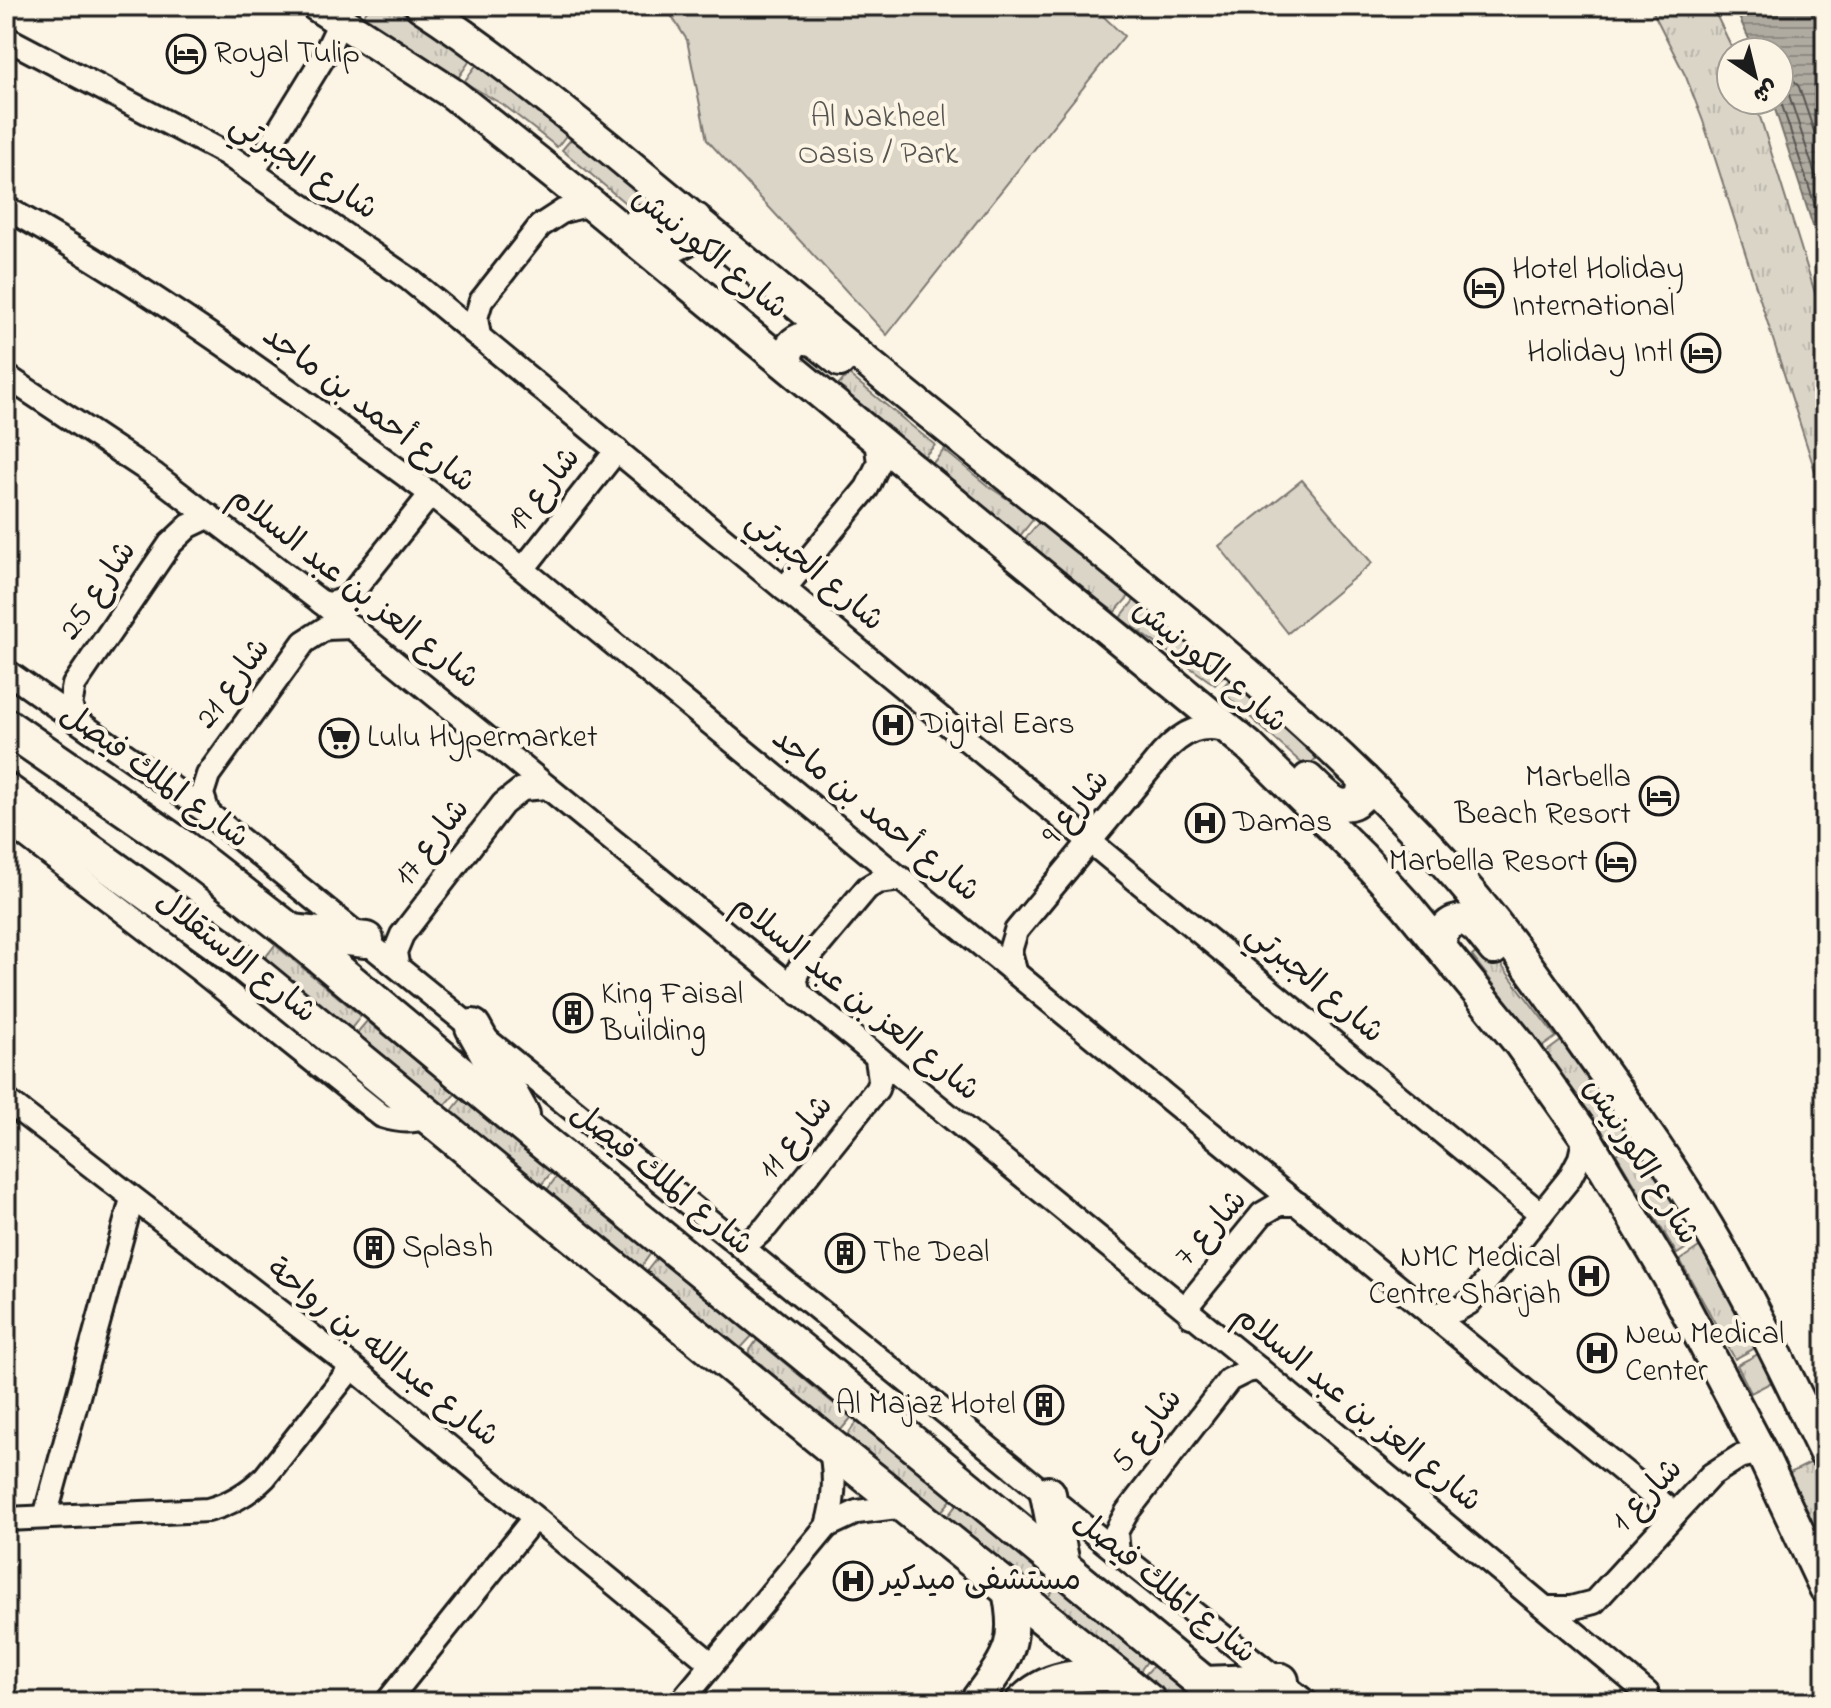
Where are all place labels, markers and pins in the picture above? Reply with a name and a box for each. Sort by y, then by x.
place label: Royal Tulip [214,31,360,78]
hotel icon: Royal Tulip [165,33,207,75]
place label: Hotel Holiday International [1512,247,1684,331]
hotel icon: Hotel Holiday International [1463,267,1505,309]
place label: Holiday Intl [1527,330,1673,377]
hotel icon: Holiday Intl [1680,332,1722,374]
place label: Digital Ears [920,702,1075,749]
hospital icon: Digital Ears [872,704,914,746]
place label: Lulu Hypermarket [367,715,598,762]
supermarket icon: Lulu Hypermarket [318,717,360,759]
place label: Marbella Beach Resort [1454,755,1631,839]
hotel icon: Marbella Beach Resort [1638,775,1680,817]
place label: Damas [1232,800,1332,847]
hospital icon: Damas [1184,802,1226,844]
place label: Marbella Resort [1388,839,1588,886]
hotel icon: Marbella Resort [1595,841,1637,883]
place label: King Faisal Building [600,972,743,1056]
building icon: King Faisal Building [552,992,594,1034]
place label: Splash [402,1225,493,1272]
building icon: Splash [353,1227,395,1269]
place label: The Deal [873,1230,989,1277]
building icon: The Deal [824,1232,866,1274]
place label: NMC Medical Centre Sharjah [1368,1235,1561,1319]
hospital icon: NMC Medical Centre Sharjah [1568,1255,1610,1297]
place label: New Medical Center [1625,1312,1784,1396]
hospital icon: New Medical Center [1576,1332,1618,1374]
place label: Al Majaz Hotel [835,1382,1016,1429]
building icon: Al Majaz Hotel [1023,1384,1065,1426]
place label: مستشفى ميدكير [878,1558,1081,1605]
hospital icon: مستشفى ميدكير [832,1560,874,1602]

